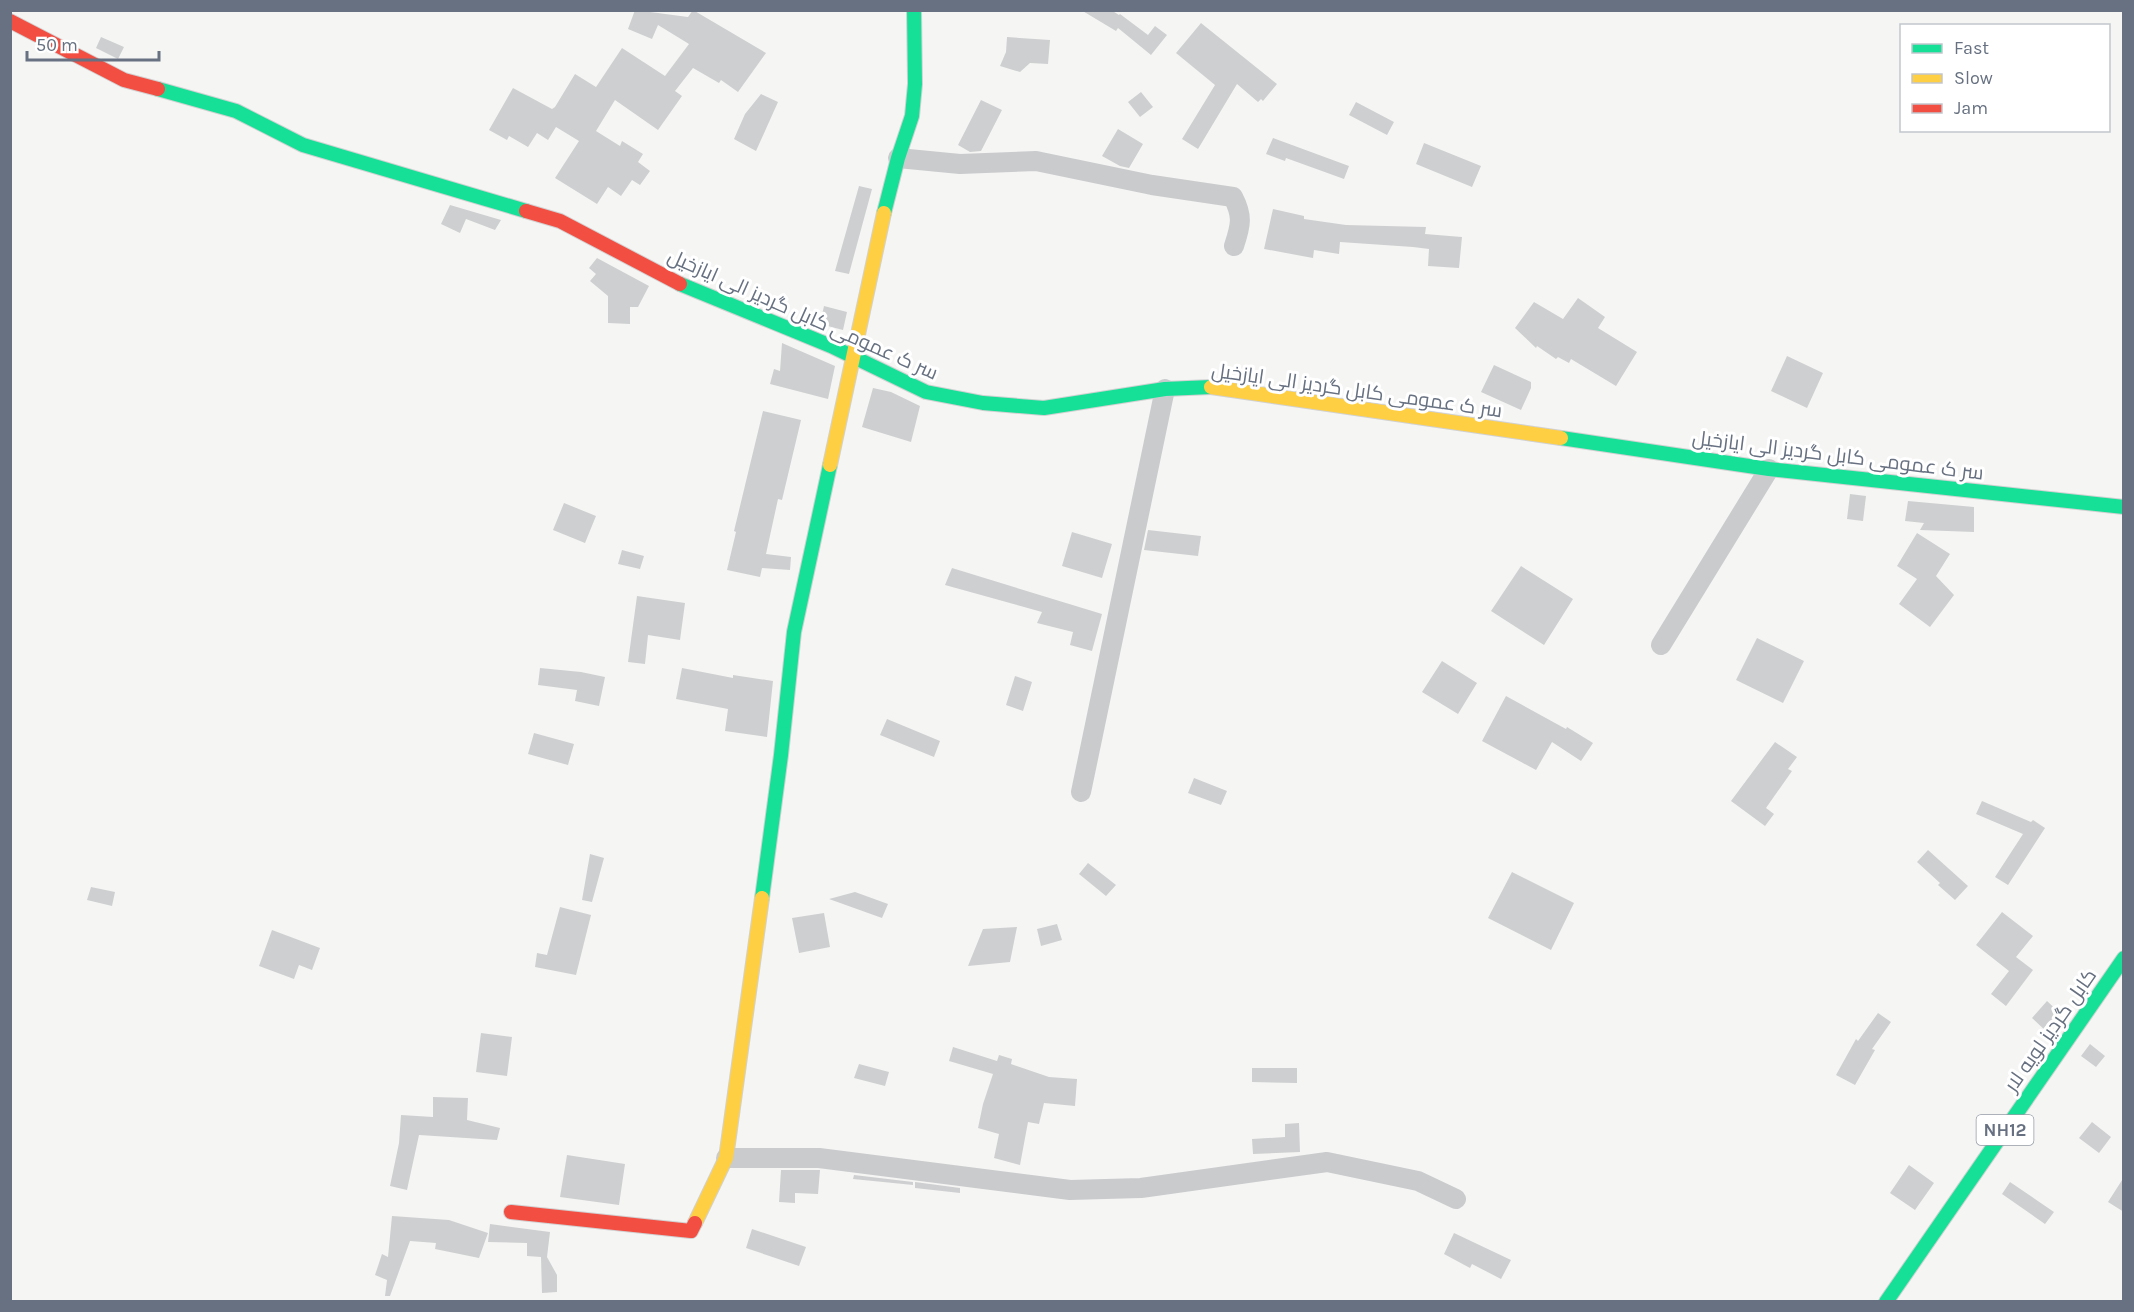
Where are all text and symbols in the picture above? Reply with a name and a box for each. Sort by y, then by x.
scale bar [27,24,159,62]
legend [1900,24,2110,132]
text: 50 m [36,34,78,56]
text: Fast [1954,37,1989,59]
text: Slow [1954,67,1993,89]
text: Jam [1954,97,1988,119]
street label: سر ک عمومی کابل گردیز الی ایازخیل [664,244,942,386]
street label: سر ک عمومی کابل گردیز الی ایازخیل [1210,359,1504,423]
street label: سر ک عمومی کابل گردیز الی ایازخیل [1691,426,1985,486]
street label: کابل گردیز لویه لار [1999,964,2102,1097]
road number: NH12 [1976,1115,2034,1145]

